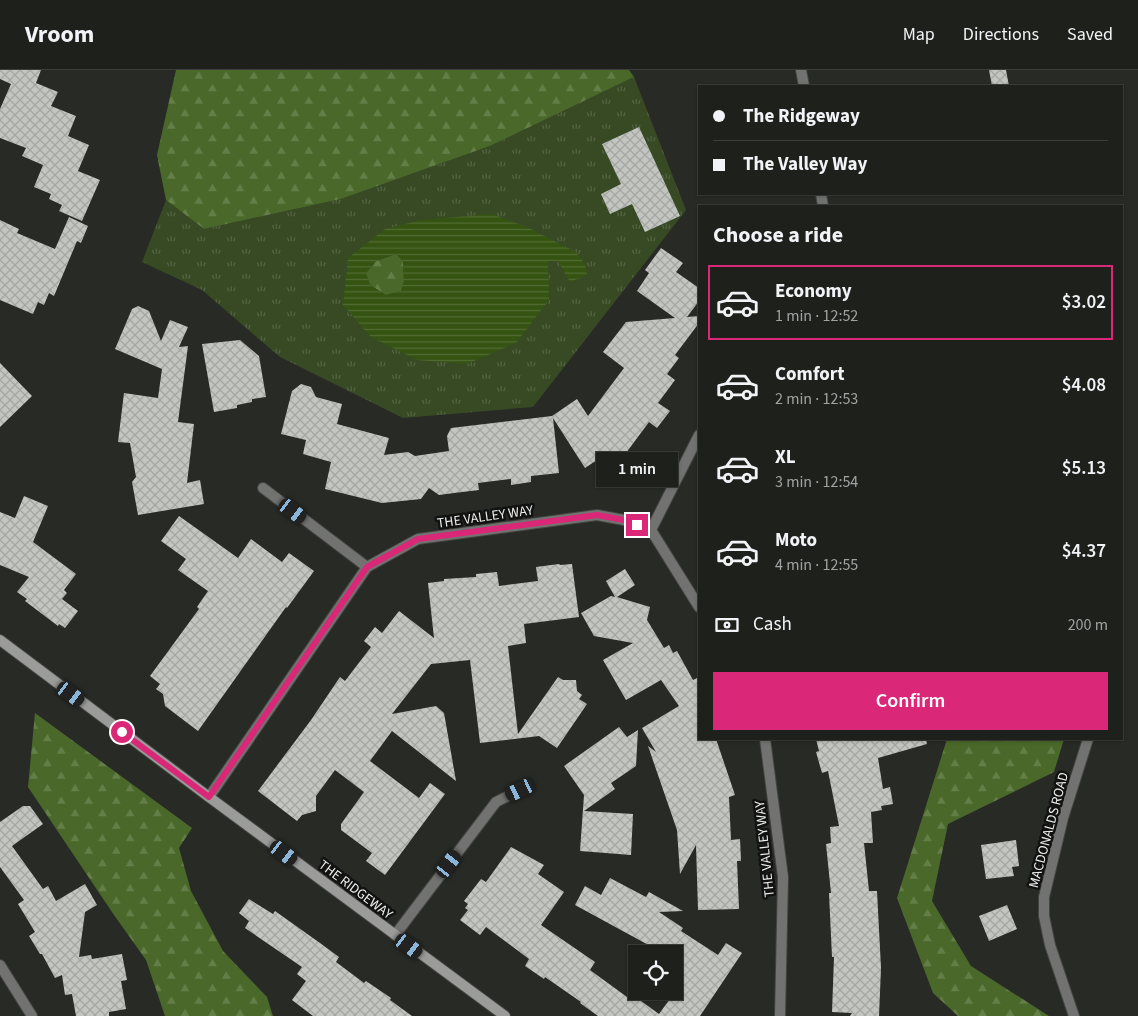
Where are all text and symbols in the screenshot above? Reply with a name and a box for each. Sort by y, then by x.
text: Vroom [25,17,94,52]
text: Map [903,22,935,47]
text: Directions [963,22,1039,47]
text: Saved [1067,22,1113,47]
text: The Ridgeway [743,103,860,130]
text: The Valley Way [743,151,867,178]
text: Choose a ride [713,219,843,251]
text: Economy [775,278,852,305]
icon: car [715,280,760,325]
text: $3.02 [1062,289,1106,316]
text: 1 min · 12:52 [775,305,858,327]
text: Comfort [775,361,845,388]
icon: car [715,363,760,408]
text: $4.08 [1062,372,1106,399]
text: 2 min · 12:53 [775,388,858,410]
text: XL [775,444,796,471]
icon: car [715,446,760,491]
callout: 1 min [596,452,678,488]
text: $5.13 [1062,455,1106,482]
text: 1 min [618,458,656,480]
text: 3 min · 12:54 [775,471,858,493]
car [276,496,309,526]
street label: THE VALLEY WAY [436,500,535,534]
route end [626,514,648,536]
text: Moto [775,527,817,554]
icon: car [715,529,760,574]
text: $4.37 [1062,538,1106,565]
text: 4 min · 12:55 [775,554,858,576]
icon: cash [713,611,741,639]
text: Cash [753,611,792,638]
text: 200 m [1068,614,1108,636]
button: Confirm [713,672,1108,730]
car [54,679,87,709]
route start [111,721,133,743]
street label: MACDONALDS ROAD [1024,770,1074,890]
car [503,777,536,803]
street label: THE VALLEY WAY [750,799,780,898]
car [267,838,300,868]
car [433,848,464,880]
street label: THE RIDGEWAY [314,855,397,925]
car [392,931,425,961]
map controls [628,945,683,1000]
button: locate [628,945,683,1000]

